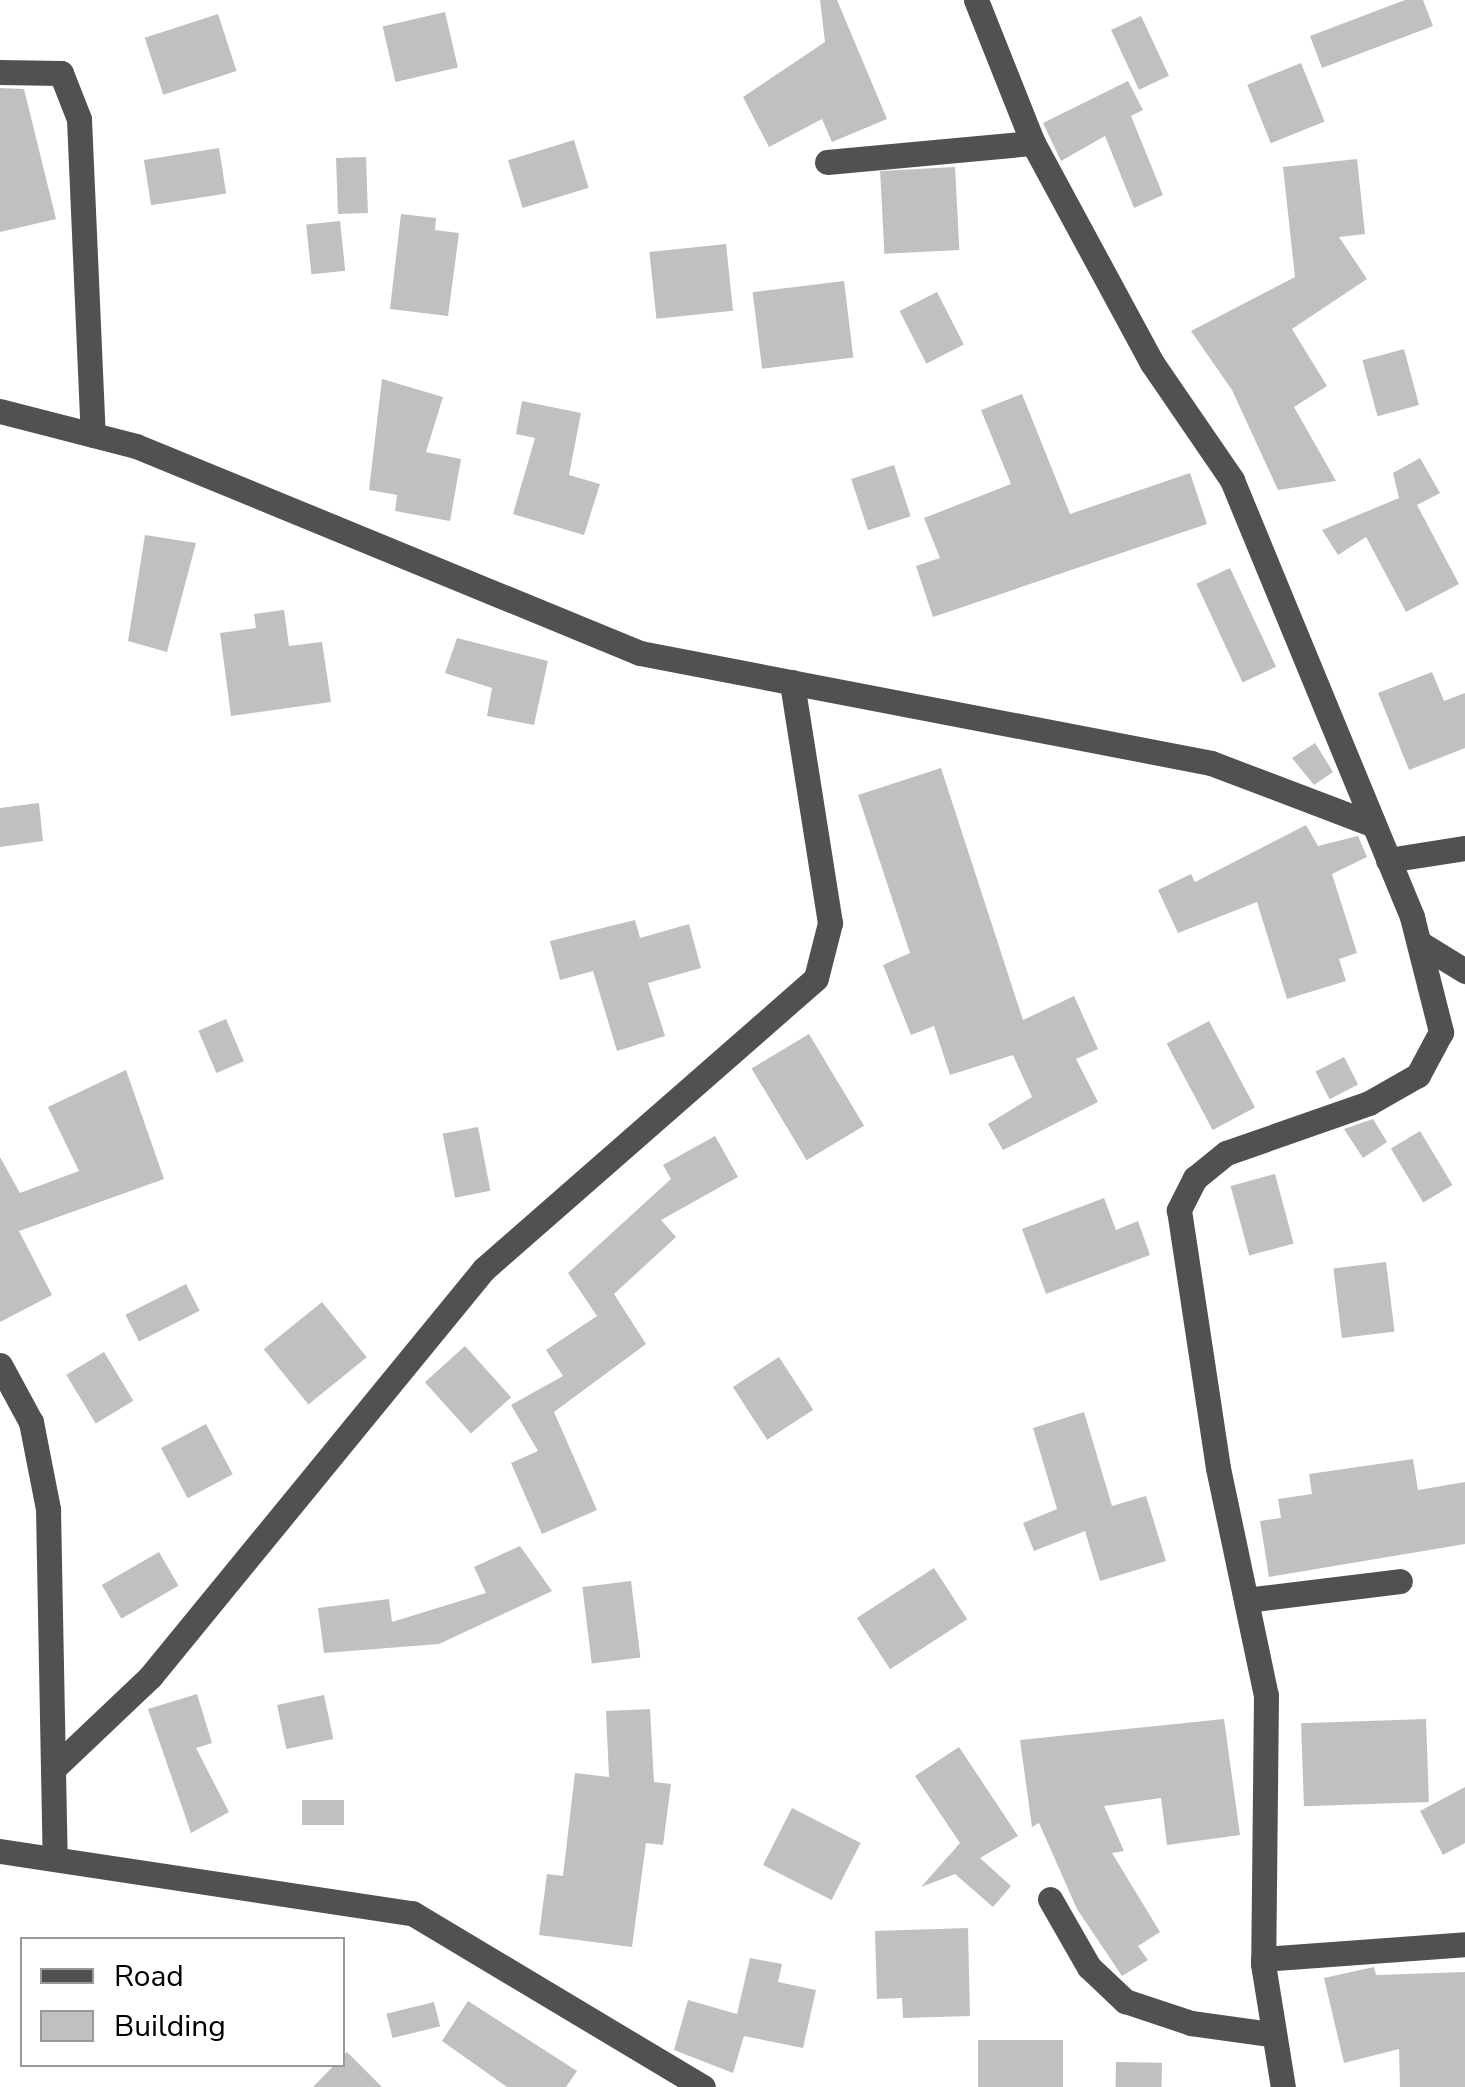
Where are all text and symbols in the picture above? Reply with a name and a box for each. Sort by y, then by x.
legend [20,1937,345,2067]
text: Road [114,1956,184,1997]
text: Building [114,2006,226,2047]

